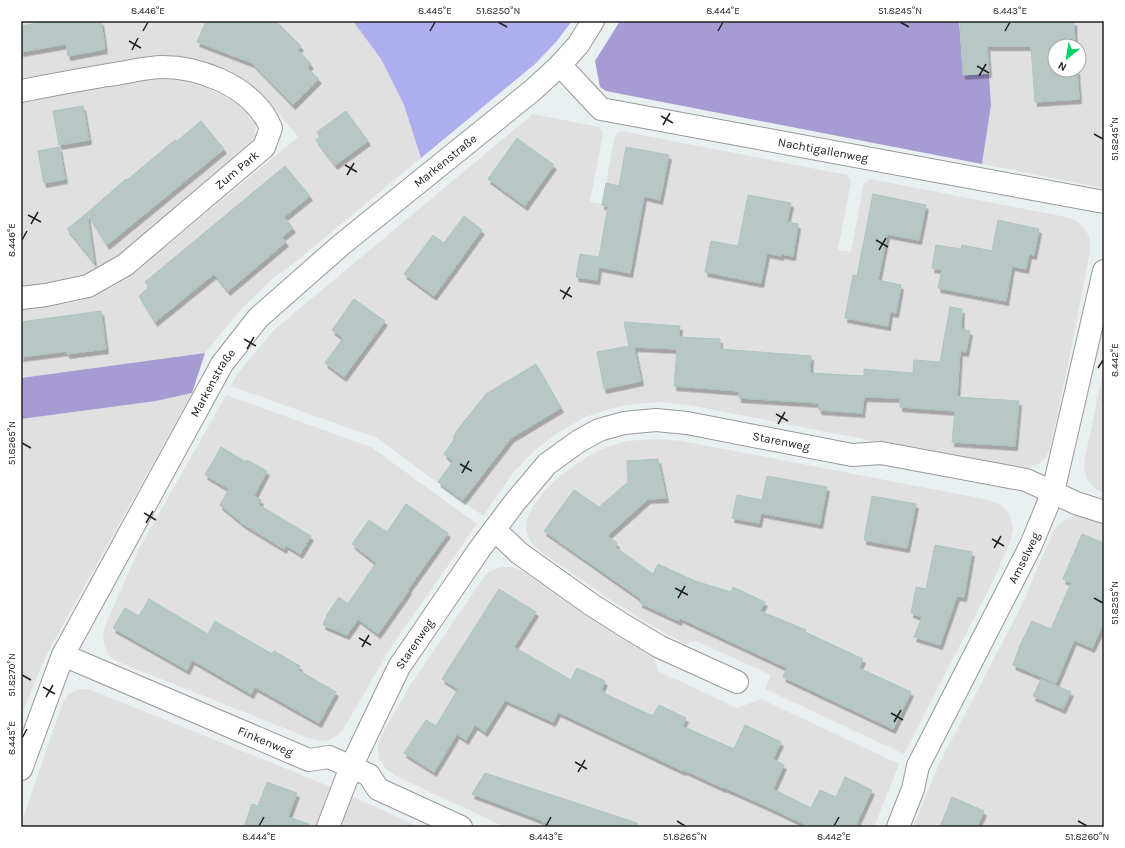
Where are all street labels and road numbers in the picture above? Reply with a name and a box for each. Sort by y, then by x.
street label: Markenstraße [411,131,479,190]
street label: Nachtigallenweg [777,135,870,165]
street label: Zum Park [212,148,262,192]
street label: Markenstraße [187,346,238,419]
street label: Starenweg [751,429,811,454]
street label: Amselweg [1005,530,1043,586]
street label: Starenweg [393,616,437,672]
street label: Finkenweg [235,723,295,759]

